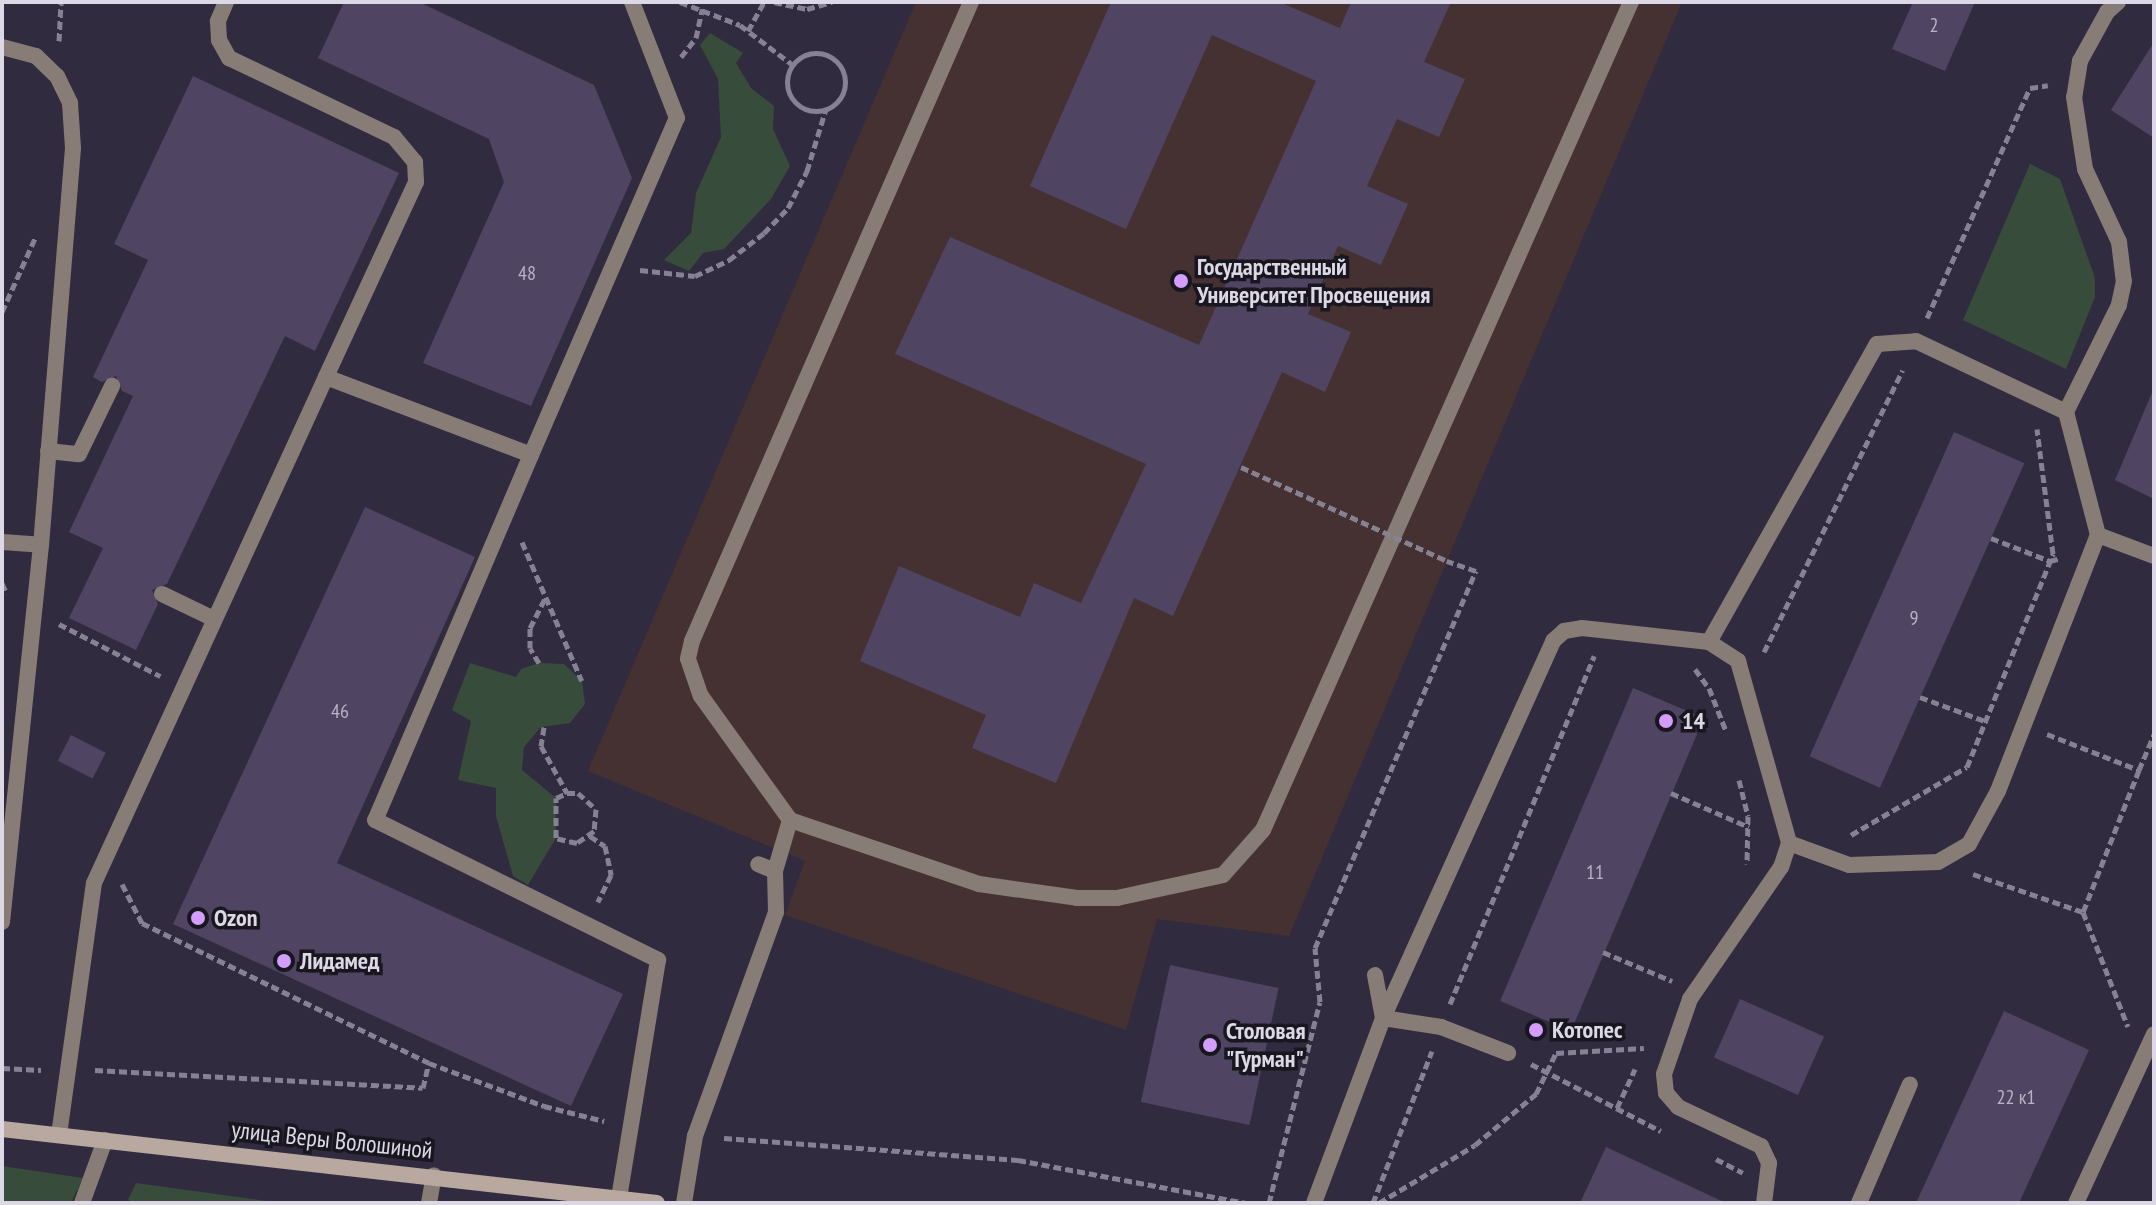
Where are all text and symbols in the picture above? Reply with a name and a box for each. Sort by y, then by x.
house number: 2 [1930,13,1938,37]
place label: Государственный Университет Просвещения [1197,253,1431,309]
house number: 48 [518,261,536,285]
marker: Государственный Университет Просвещения [1172,272,1190,290]
house number: 9 [1910,606,1918,630]
house number: 46 [331,699,349,723]
place label: 14 [1682,707,1705,735]
marker: 14 [1657,712,1675,730]
house number: 11 [1586,860,1604,884]
place label: Ozon [214,904,257,932]
marker: Ozon [189,909,207,927]
place label: Лидамед [300,947,379,975]
marker: Лидамед [275,952,293,970]
place label: Котопес [1552,1016,1623,1044]
place label: Столовая "Гурман" [1226,1017,1305,1073]
marker: Котопес [1527,1021,1545,1039]
marker: Столовая "Гурман" [1201,1036,1219,1054]
house number: 22 к1 [1997,1085,2035,1109]
street label: улица Веры Волошиной [230,1115,434,1165]

